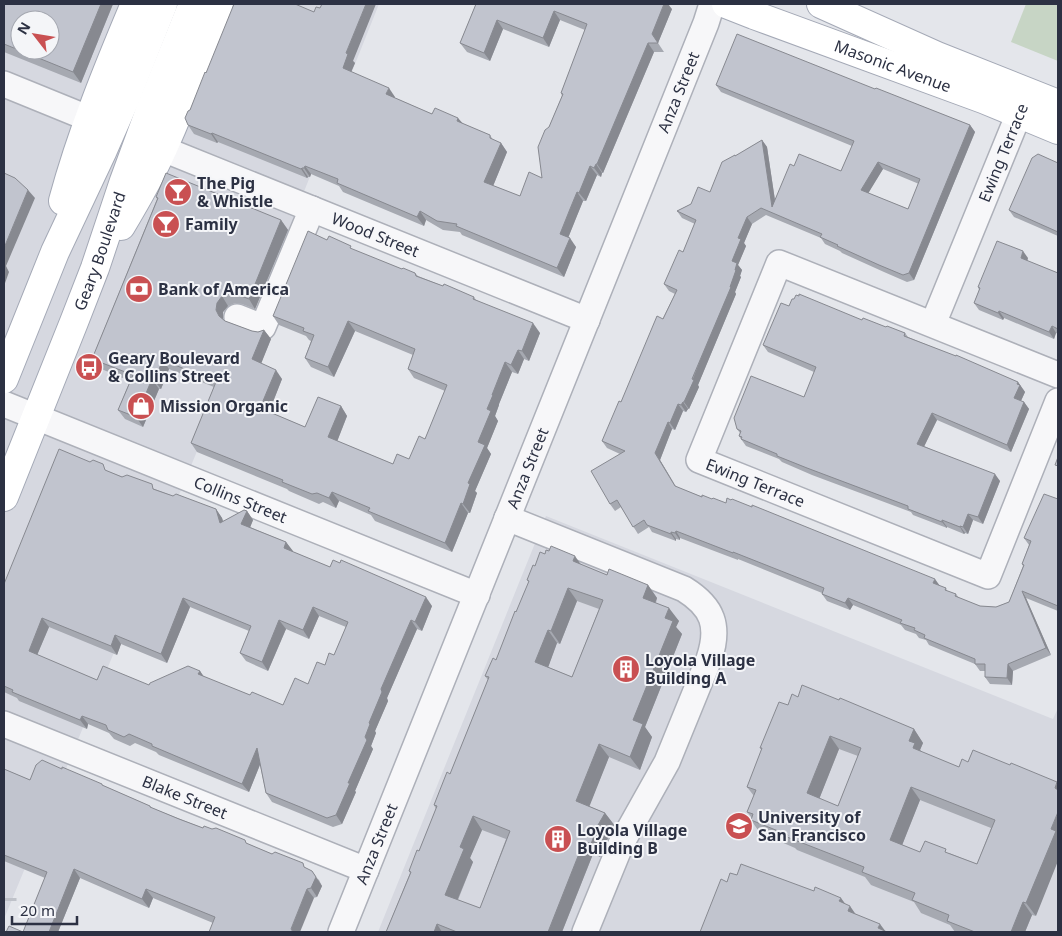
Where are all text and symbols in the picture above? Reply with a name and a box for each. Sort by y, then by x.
north arrow [10,10,60,60]
text: N [12,18,35,38]
street label: Masonic Avenue [831,34,954,97]
street label: Anza Street [652,48,704,136]
street label: Ewing Terrace [973,100,1033,205]
place label: The Pig & Whistle [197,172,273,212]
bar icon: The Pig & Whistle [163,177,193,207]
street label: Geary Boulevard [69,189,131,314]
street label: Wood Street [328,207,423,262]
bar icon: Family [151,209,181,239]
place label: Family [185,213,239,235]
bank icon: Bank of America [124,274,154,304]
place label: Bank of America [158,278,289,300]
place label: Geary Boulevard & Collins Street [108,347,240,387]
bus stop icon: Geary Boulevard & Collins Street [74,352,104,382]
shop icon: Mission Organic [126,391,156,421]
place label: Mission Organic [160,395,288,417]
street label: Anza Street [501,424,554,512]
street label: Ewing Terrace [703,453,808,512]
street label: Collins Street [191,471,291,528]
place label: Loyola Village Building A [645,649,755,689]
building icon: Loyola Village Building A [611,654,641,684]
street label: Blake Street [139,770,231,824]
street label: Anza Street [350,800,403,888]
place label: University of San Francisco [758,806,866,846]
school or university icon: University of San Francisco [724,811,754,841]
place label: Loyola Village Building B [577,819,687,859]
building icon: Loyola Village Building B [543,824,573,854]
scale bar [12,894,78,926]
text: 20 m [20,900,55,920]

